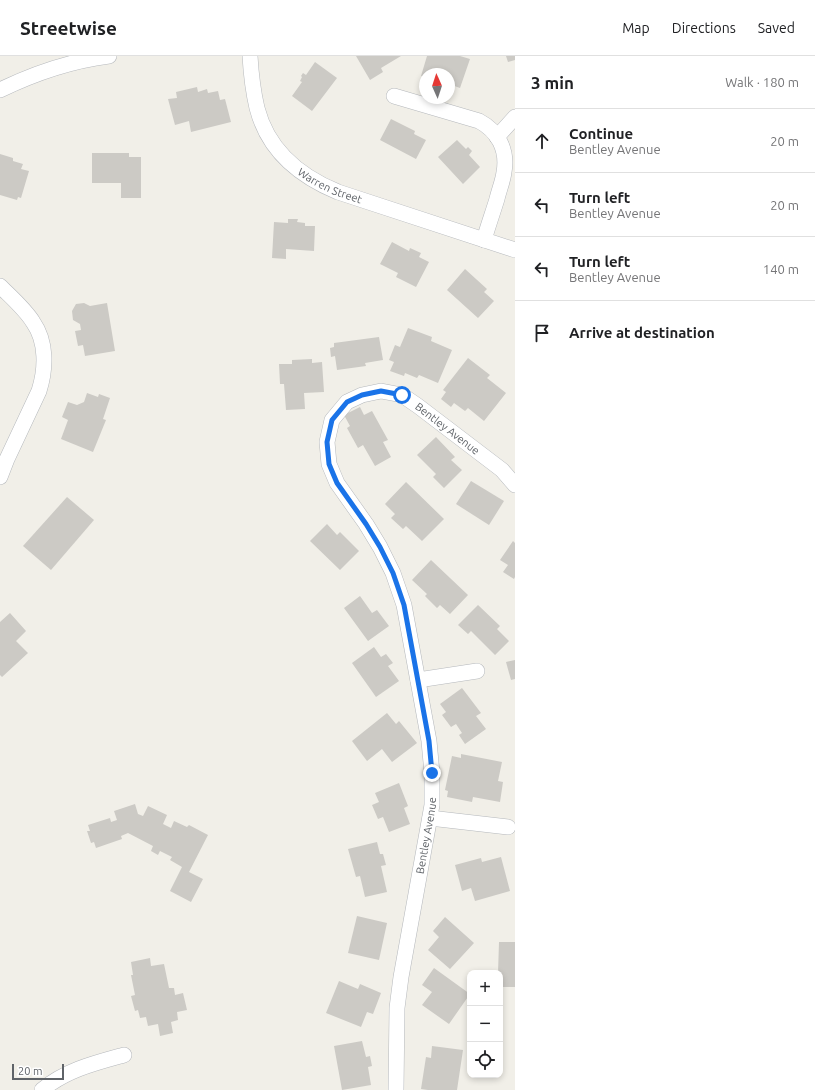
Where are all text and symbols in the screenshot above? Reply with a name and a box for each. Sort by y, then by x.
text: Streetwise [20,17,117,39]
text: Map [622,20,650,36]
text: Directions [672,20,736,36]
text: Saved [758,20,795,36]
north arrow [419,68,455,104]
text: 3 min [531,73,574,92]
text: Walk · 180 m [725,75,799,89]
text: Continue [569,125,633,142]
icon: ahead [531,130,553,152]
text: 20 m [770,134,799,148]
text: Bentley Avenue [569,142,661,156]
street label: Warren Street [295,166,364,206]
text: Turn left [569,189,630,206]
icon: left [531,194,553,216]
text: 20 m [770,198,799,212]
text: Bentley Avenue [569,206,661,220]
text: Turn left [569,253,630,270]
icon: left [531,258,553,280]
text: 140 m [763,262,799,276]
text: Bentley Avenue [569,270,661,284]
icon: arrive [531,322,553,344]
text: Arrive at destination [569,324,715,341]
route start [393,386,411,404]
street label: Bentley Avenue [413,400,482,457]
route end [423,764,441,782]
street label: Bentley Avenue [414,797,438,875]
map controls [467,970,503,1078]
button: + [467,970,503,1006]
button: − [467,1006,503,1042]
button: locate [467,1042,503,1078]
scale bar [12,1062,64,1081]
text: 20 m [18,1065,42,1077]

